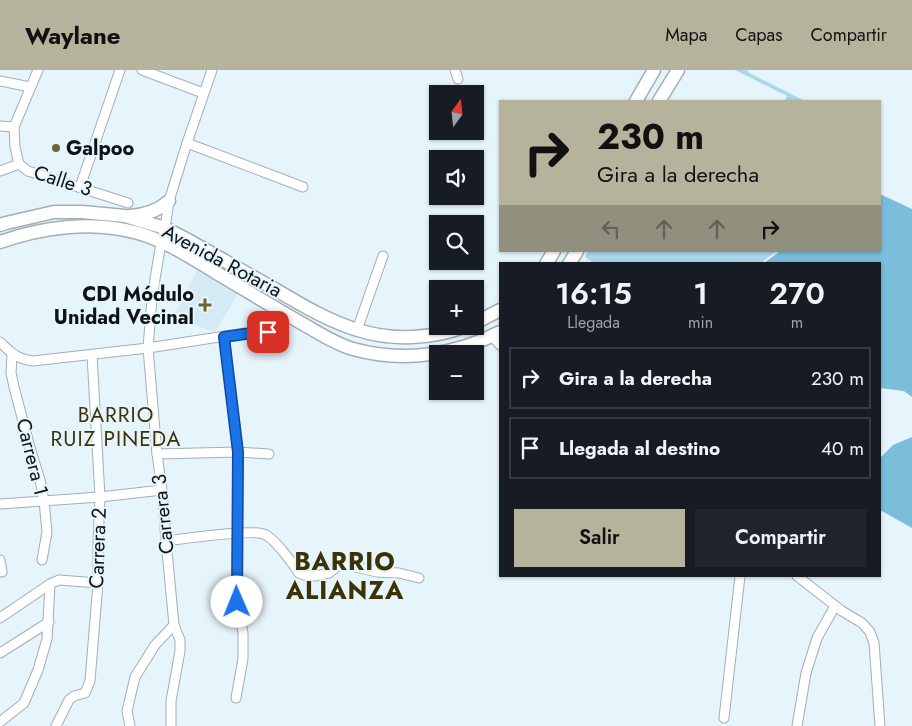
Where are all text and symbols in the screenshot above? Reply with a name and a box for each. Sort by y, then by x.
text: Waylane [25,18,120,53]
text: Mapa [665,22,707,48]
text: Capas [735,22,783,48]
text: Compartir [811,22,887,48]
north arrow [429,85,484,140]
map controls [429,85,484,400]
text: 230 m [597,112,704,162]
icon: right [514,120,579,185]
place label: Galpoo [66,134,135,163]
marker: Galpoo [50,142,62,154]
button: sound [429,150,484,205]
street label: Calle 3 [30,158,96,204]
text: Gira a la derecha [597,158,759,190]
button: search [429,215,484,270]
icon: left [597,215,625,243]
icon: ahead [650,215,678,243]
icon: ahead [703,215,731,243]
icon: right [756,215,784,243]
street label: Avenida Rotaria [157,217,287,305]
text: 16:15 [555,272,632,315]
text: 1 [693,272,708,315]
text: 270 [769,272,825,315]
place label: CDI Módulo Unidad Vecinal [54,280,194,332]
button: + [429,280,484,335]
marker: CDI Módulo Unidad Vecinal [198,298,212,312]
pin [247,311,289,353]
text: Llegada [567,311,620,334]
text: min [688,311,713,334]
text: m [791,311,803,334]
icon: arrive [254,318,282,346]
button: − [429,345,484,400]
icon: right [516,364,544,392]
text: Gira a la derecha [559,365,712,392]
text: 230 m [811,365,864,392]
district label: BARRIO RUIZ PINEDA [51,400,181,454]
street label: Carrera 1 [8,415,56,499]
icon: arrive [516,434,544,462]
text: Llegada al destino [559,435,720,462]
text: 40 m [821,435,864,462]
street label: Carrera 3 [144,472,182,556]
street label: Carrera 2 [82,507,114,589]
button: Salir [514,509,685,567]
button: Compartir [695,509,866,567]
district label: BARRIO ALIANZA [285,543,404,608]
position arrow [210,575,262,627]

